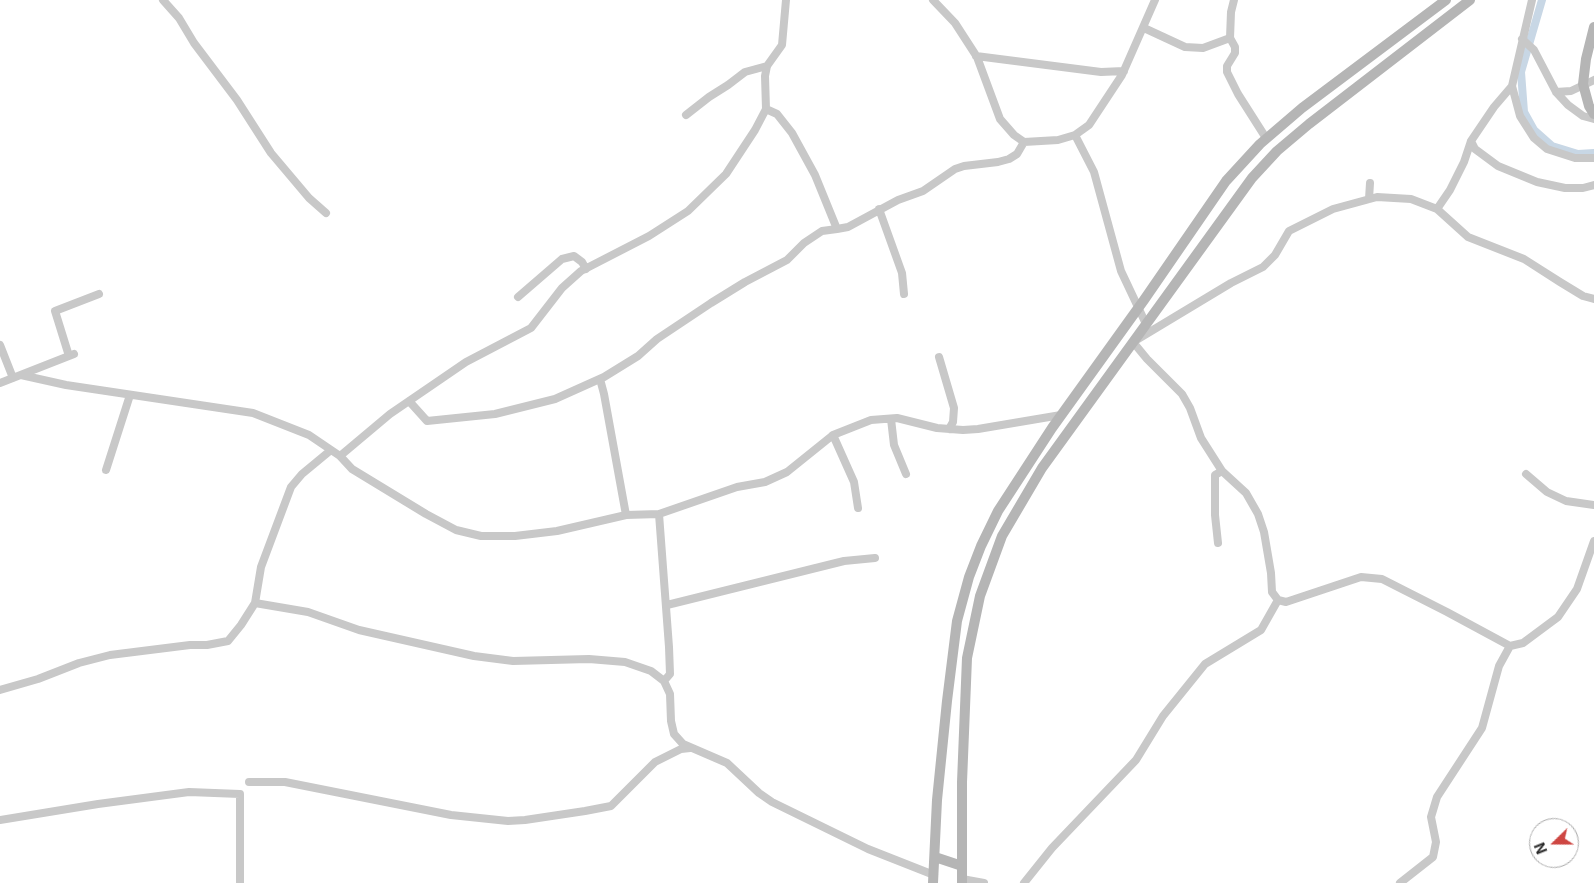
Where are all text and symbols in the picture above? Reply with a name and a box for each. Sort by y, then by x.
north arrow [1529,818,1579,868]
text: N [1531,840,1550,857]

